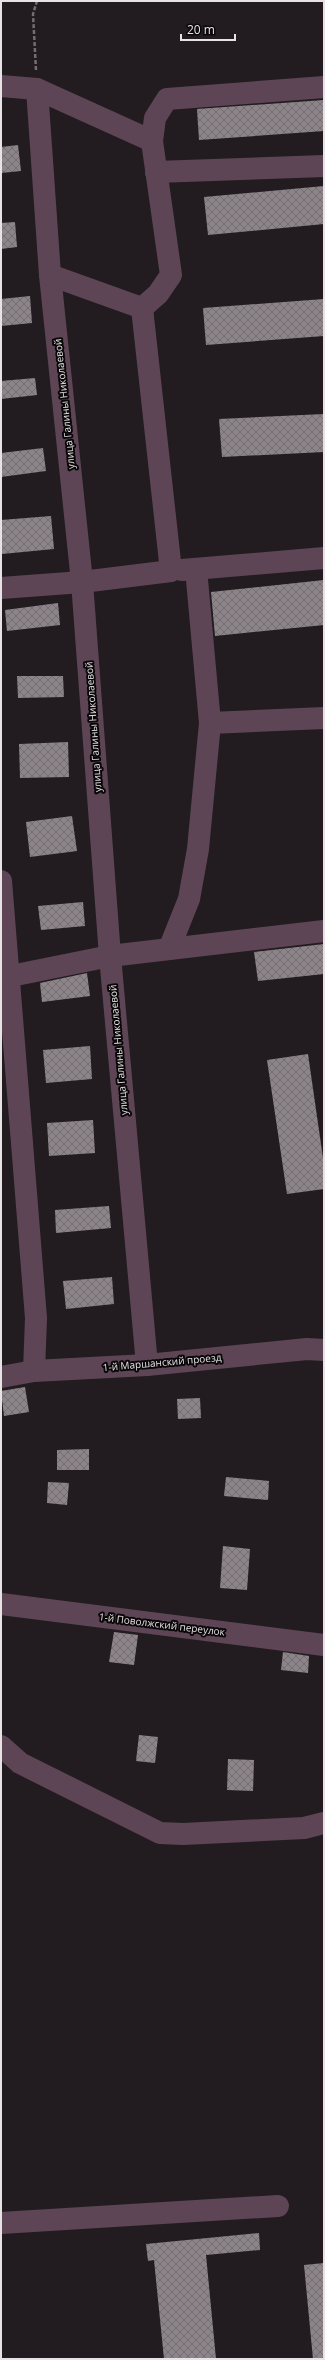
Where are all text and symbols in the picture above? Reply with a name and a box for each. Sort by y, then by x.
scale bar [181,16,235,42]
text: 20 m [187,21,215,38]
street label: улица Галины Николаевой [50,338,78,470]
street label: улица Галины Николаевой [81,661,105,793]
street label: улица Галины Николаевой [105,984,131,1116]
street label: 1-й Маршанский проезд [102,1350,222,1374]
street label: 1-й Поволжский переулок [98,1609,227,1639]

